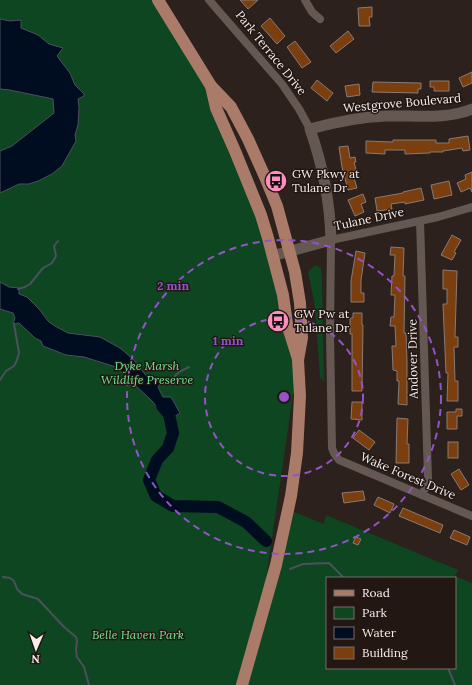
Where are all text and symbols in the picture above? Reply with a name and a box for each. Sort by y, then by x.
street label: Park Terrace Drive [233,7,310,98]
street label: Westgrove Boulevard [342,90,462,115]
place label: GW Pkwy at Tulane Dr [292,166,360,195]
bus stop icon: GW Pkwy at Tulane Dr [263,168,289,194]
street label: Tulane Drive [333,204,406,233]
text: 2 min [157,278,189,293]
place label: GW Pw at Tulane Dr [294,306,350,335]
bus stop icon: GW Pw at Tulane Dr [265,308,291,334]
street label: Andover Drive [404,318,421,400]
text: 1 min [213,333,244,348]
park label: Dyke Marsh Wildlife Preserve [101,358,193,387]
centre of rings [277,390,291,404]
street label: Wake Forest Drive [358,449,459,503]
legend [326,577,456,669]
text: Road [362,585,390,600]
text: Park [362,605,388,620]
text: Water [362,625,397,640]
park label: Belle Haven Park [92,627,184,642]
north arrow [16,629,56,669]
text: Building [362,645,408,660]
text: N [31,652,40,666]

